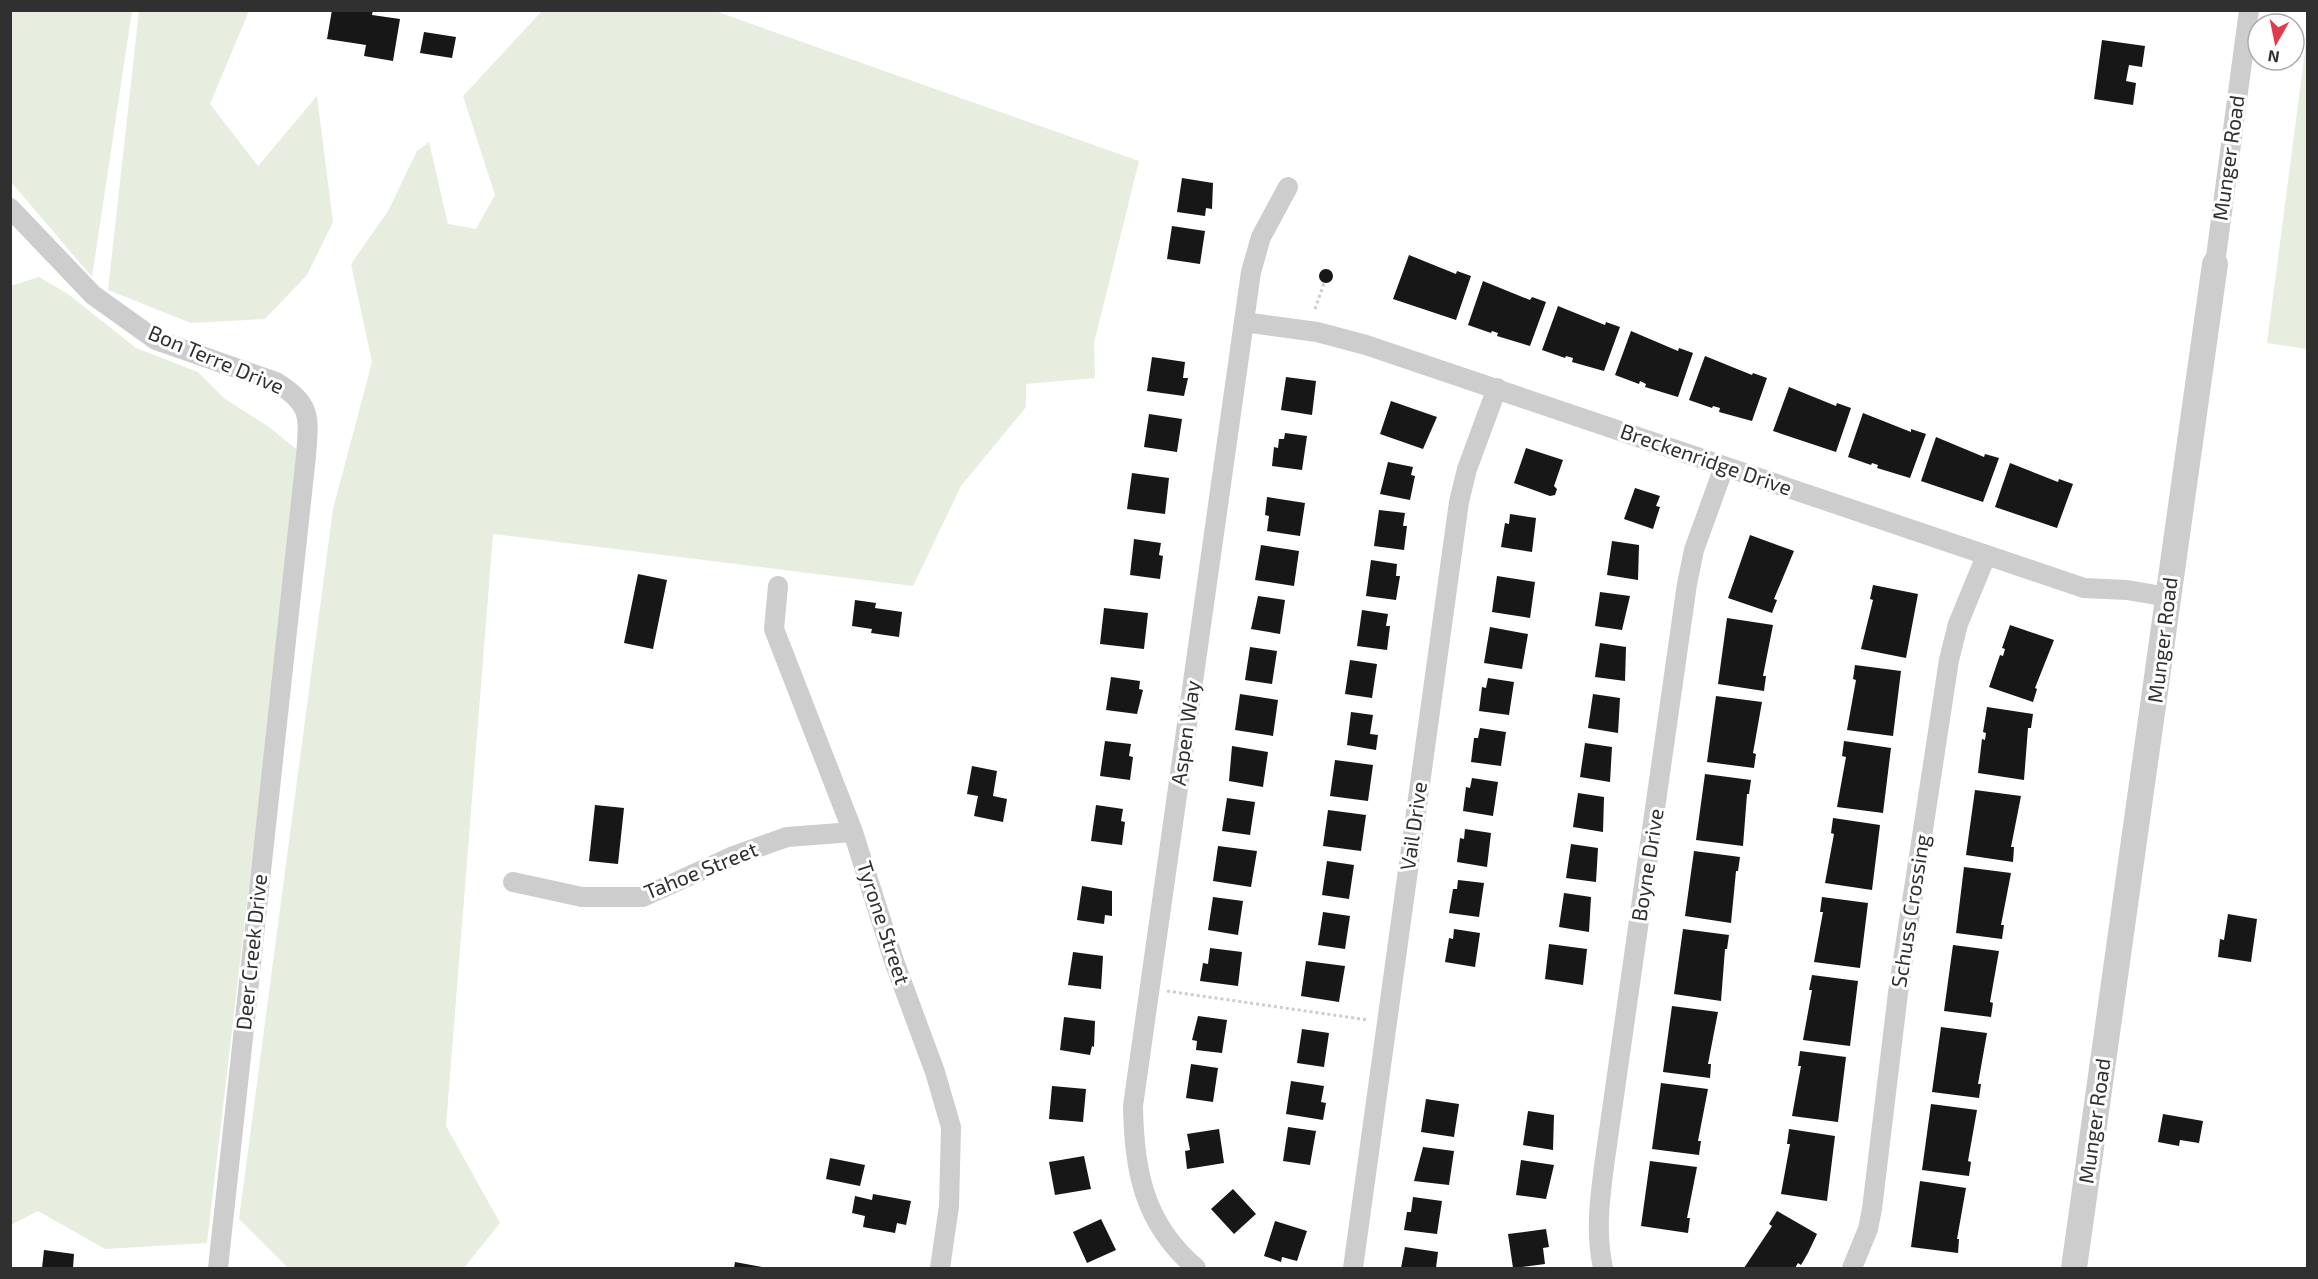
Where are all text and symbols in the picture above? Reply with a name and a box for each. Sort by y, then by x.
north arrow [2246,12,2306,72]
text: N [2266,47,2281,68]
street label: Munger Road [2206,93,2249,222]
street label: Bon Terre Drive [145,319,288,398]
street label: Breckenridge Drive [1617,418,1796,500]
street label: Munger Road [2141,575,2182,704]
street label: Aspen Way [1165,679,1204,787]
street label: Vail Drive [1394,780,1431,872]
street label: Boyne Drive [1625,807,1668,923]
street label: Schuss Crossing [1885,832,1934,989]
street label: Tahoe Street [640,836,761,904]
street label: Tyrone Street [853,858,916,987]
street label: Deer Creek Drive [230,873,271,1031]
street label: Munger Road [2072,1056,2115,1185]

